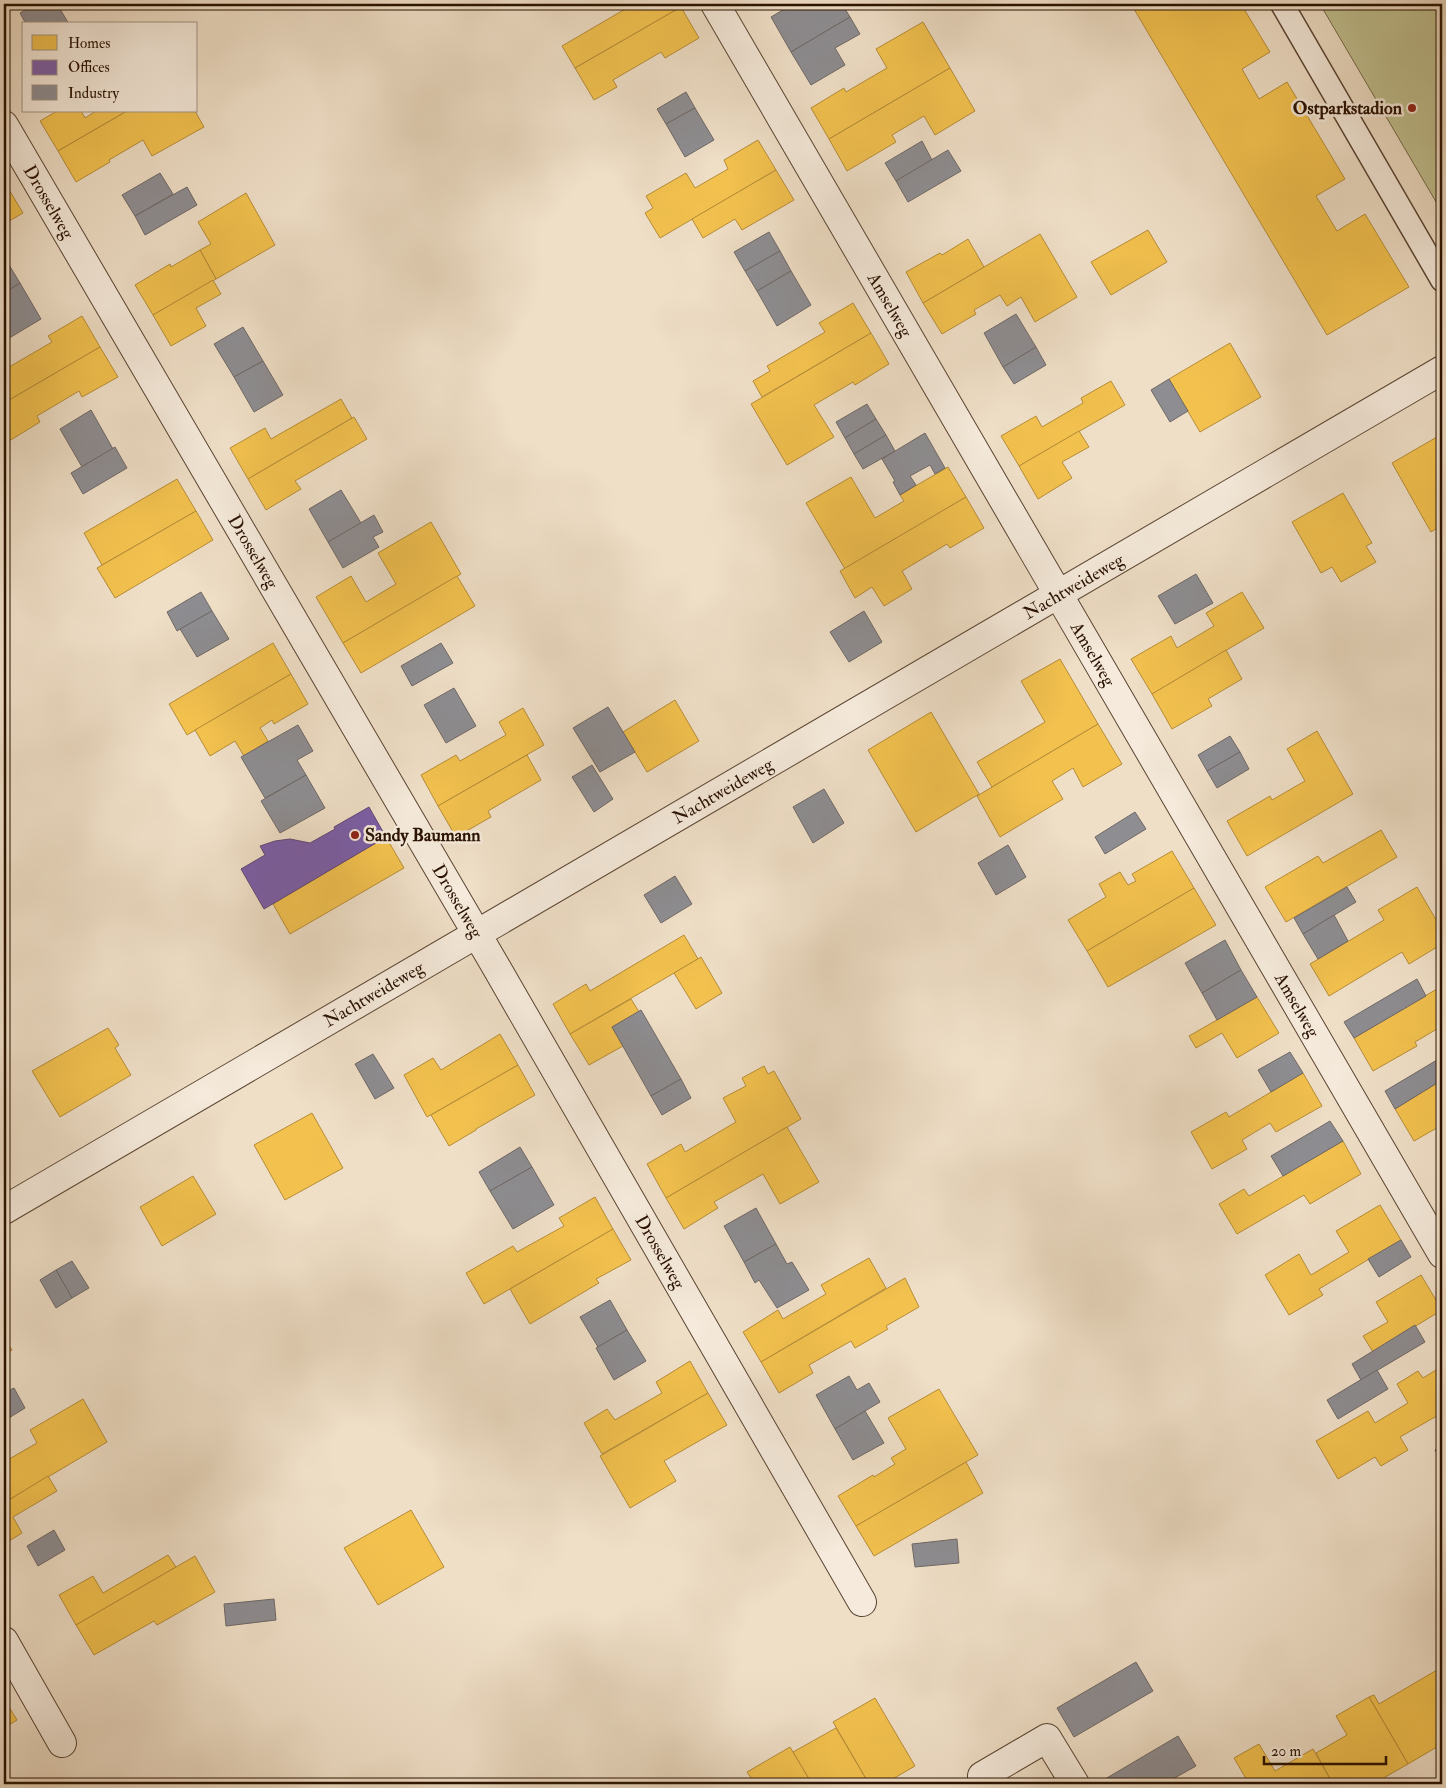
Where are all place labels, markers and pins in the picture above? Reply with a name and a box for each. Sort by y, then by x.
place label: Ostparkstadion [1293,97,1403,120]
marker: Ostparkstadion [1406,102,1418,114]
place label: Sandy Baumann [365,824,481,847]
marker: Sandy Baumann [349,829,361,841]

